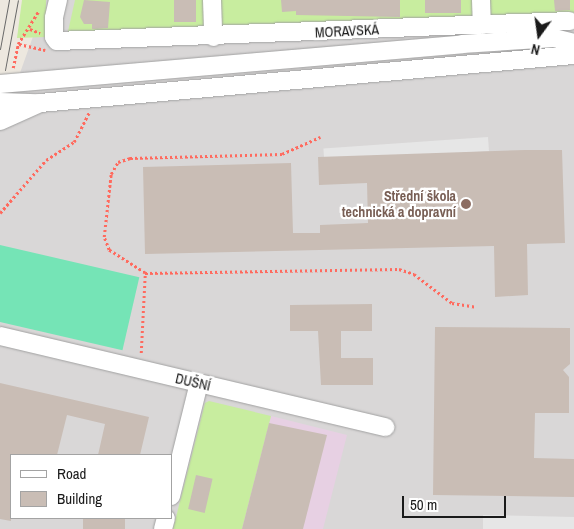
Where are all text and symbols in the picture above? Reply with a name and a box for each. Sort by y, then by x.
north arrow [514,10,564,60]
street label: MORAVSKÁ [314,21,380,41]
text: N [529,40,542,59]
place label: Střední škola technická a dopravní [342,188,456,220]
marker: Střední škola technická a dopravní [460,198,472,210]
street label: DUŠNÍ [174,370,212,394]
legend [10,454,172,519]
text: Road [57,463,86,484]
scale bar [404,486,508,518]
text: Building [57,488,102,509]
text: 50 m [410,494,437,515]

